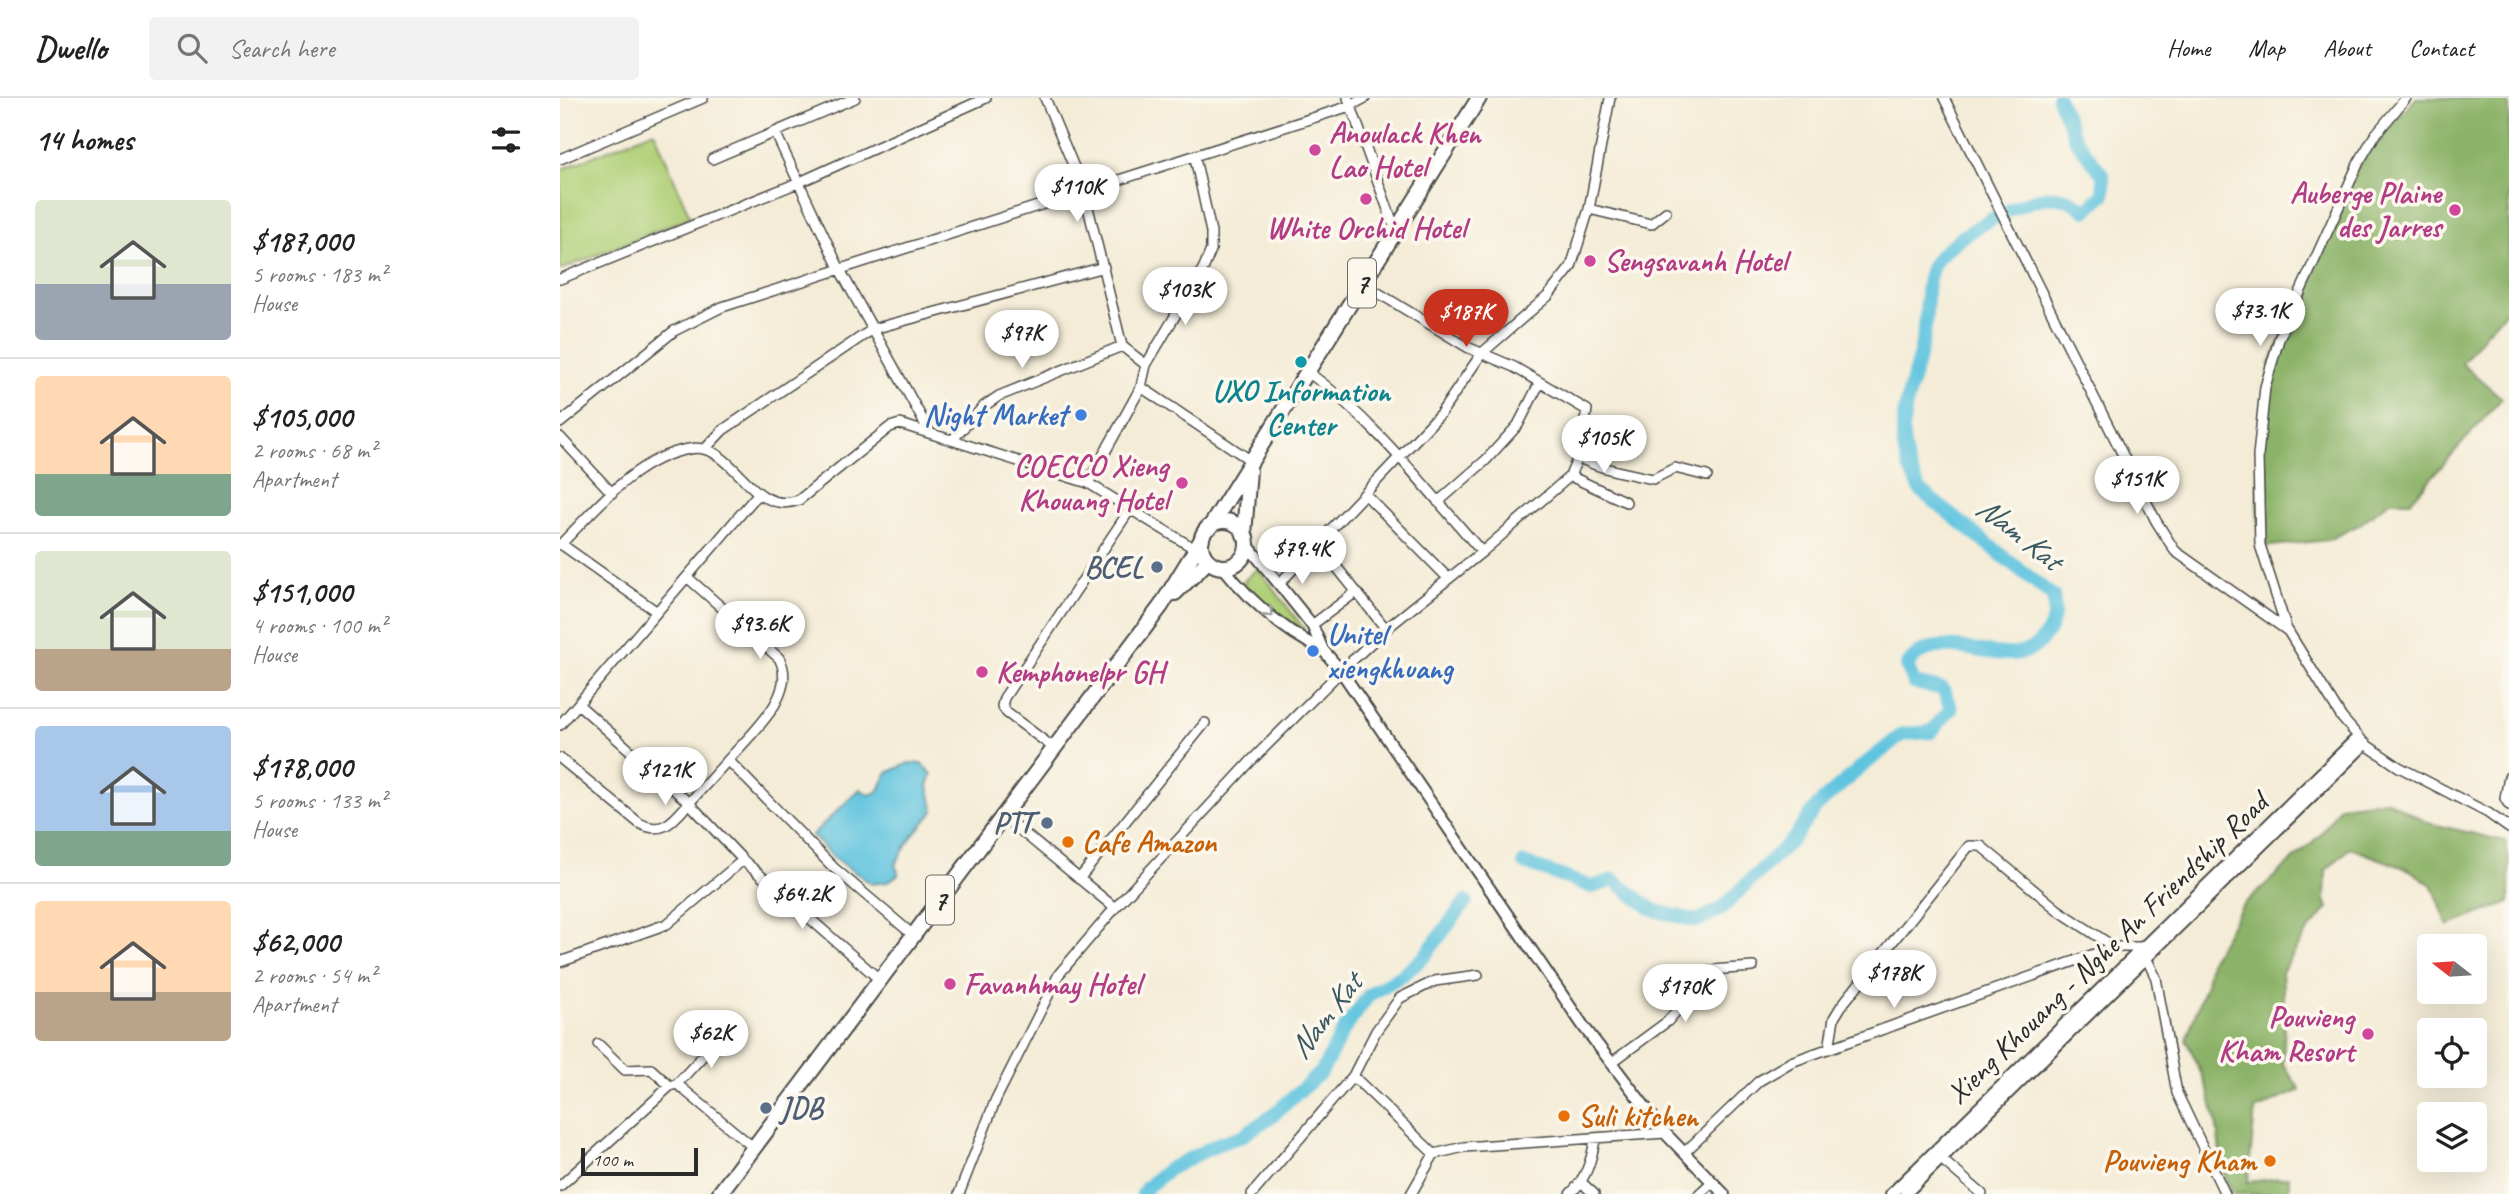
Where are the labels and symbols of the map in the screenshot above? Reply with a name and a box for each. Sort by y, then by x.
place label: Anoulack Khen Lao Hotel [1329,114,1483,186]
marker: Anoulack Khen Lao Hotel [1307,142,1323,158]
pin: $110K [1028,164,1126,224]
place label: Auberge Plaine des Jarres [2290,174,2444,246]
marker: White Orchid Hotel [1358,191,1374,207]
marker: Auberge Plaine des Jarres [2447,202,2463,218]
place label: White Orchid Hotel [1266,209,1471,247]
place label: Sengsavanh Hotel [1604,242,1792,280]
marker: Sengsavanh Hotel [1582,253,1598,269]
road number: 7 [1348,258,1376,308]
pin: $103K [1136,268,1234,327]
pin: $73.1K [2203,288,2317,348]
pin: $187K [1417,289,1515,349]
pin: $97K [981,310,1063,370]
marker: UXO Information Center [1293,354,1309,370]
place label: UXO Information Center [1212,372,1392,444]
place label: Night Market [924,396,1072,434]
marker: Night Market [1073,407,1089,423]
pin: $105K [1555,416,1653,475]
place label: COECCO Xieng Khouang Hotel [1014,447,1174,519]
pin: $151K [2088,456,2186,516]
marker: COECCO Xieng Khouang Hotel [1174,475,1190,491]
water label: Nam Kat [1968,487,2075,583]
pin: $79.4K [1245,526,1359,586]
place label: BCEL [1084,548,1144,586]
marker: BCEL [1149,559,1165,575]
pin: $93.6K [703,602,817,661]
one-way arrow [1261,605,1274,617]
place label: Unitel xiengkhuang [1327,615,1455,687]
marker: Unitel xiengkhuang [1305,643,1321,659]
place label: Kemphonelpr GH [996,653,1170,691]
marker: Kemphonelpr GH [974,664,990,680]
pin: $121K [616,748,714,807]
street label: Xieng Khouang - Nghe An Friendship Road [1938,781,2279,1112]
place label: PTT [993,804,1041,842]
marker: PTT [1039,815,1055,831]
place label: Cafe Amazon [1082,823,1218,861]
marker: Cafe Amazon [1060,834,1076,850]
pin: $64.2K [745,872,859,931]
road number: 7 [926,876,954,924]
north arrow [2417,934,2487,1004]
pin: $178K [1845,950,1943,1010]
water label: Nam Kat [1279,960,1375,1067]
pin: $170K [1636,964,1734,1024]
place label: Favanhmay Hotel [964,965,1146,1004]
marker: Favanhmay Hotel [942,976,958,992]
place label: Pouvieng Kham Resort [2218,998,2357,1070]
pin: $62K [670,1010,752,1070]
marker: Pouvieng Kham Resort [2360,1026,2376,1042]
place label: JDB [778,1089,826,1127]
place label: Suli kitchen [1578,1097,1700,1135]
marker: JDB [758,1100,774,1116]
marker: Suli kitchen [1556,1108,1572,1124]
place label: Pouvieng Kham [2103,1142,2258,1180]
scale bar [581,1145,698,1177]
marker: Pouvieng Kham [2262,1153,2278,1169]

